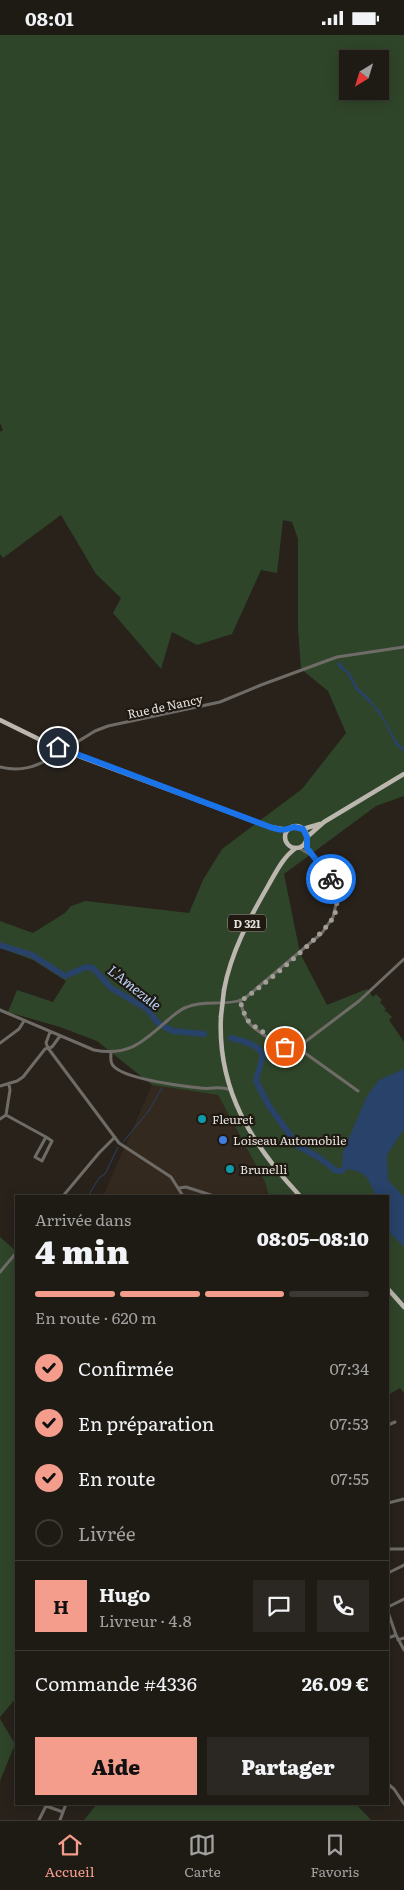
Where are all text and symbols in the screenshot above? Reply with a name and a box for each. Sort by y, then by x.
text: 08:01 [25,4,74,32]
north arrow [339,50,389,100]
map controls [339,50,389,100]
street label: Rue de Nancy [126,689,205,723]
pin [37,726,79,768]
icon: home [44,733,72,761]
courier [306,854,356,904]
icon: bike [317,865,345,893]
road number: D 321 [228,915,266,931]
water label: L'Amezule [104,960,166,1014]
pin [264,1026,306,1068]
icon: bag [271,1033,299,1061]
place label: Fleuret [212,1110,253,1128]
marker: Fleuret [196,1113,208,1125]
place label: Loiseau Automobile [233,1131,346,1149]
marker: Loiseau Automobile [217,1134,229,1146]
place label: Brunelli [240,1160,287,1178]
marker: Brunelli [224,1163,236,1175]
text: Arrivée dans [35,1207,131,1231]
text: 08:05–08:10 [257,1224,369,1252]
text: 4 min [35,1226,129,1274]
text: En route · 620 m [35,1305,156,1329]
icon: check [35,1354,63,1382]
text: Confirmée [78,1354,174,1382]
text: 07:34 [329,1356,369,1380]
icon: check [35,1409,63,1437]
text: En préparation [78,1409,214,1437]
text: 07:53 [330,1411,369,1435]
icon: check [35,1464,63,1492]
text: En route [78,1464,155,1492]
text: 07:55 [330,1466,369,1490]
text: Livrée [78,1519,136,1547]
text: Hugo [99,1580,150,1608]
button: chat [253,1580,305,1632]
button: phone [317,1580,369,1632]
text: H [53,1592,69,1620]
text: Livreur · 4.8 [99,1608,192,1632]
text: Commande #4336 [35,1669,197,1697]
text: 26.09 € [302,1669,369,1697]
button: Aide [35,1737,197,1795]
button: Partager [207,1737,369,1795]
tab: Accueil [45,1831,94,1881]
tab: Carte [184,1831,221,1881]
tab: Favoris [310,1831,359,1881]

